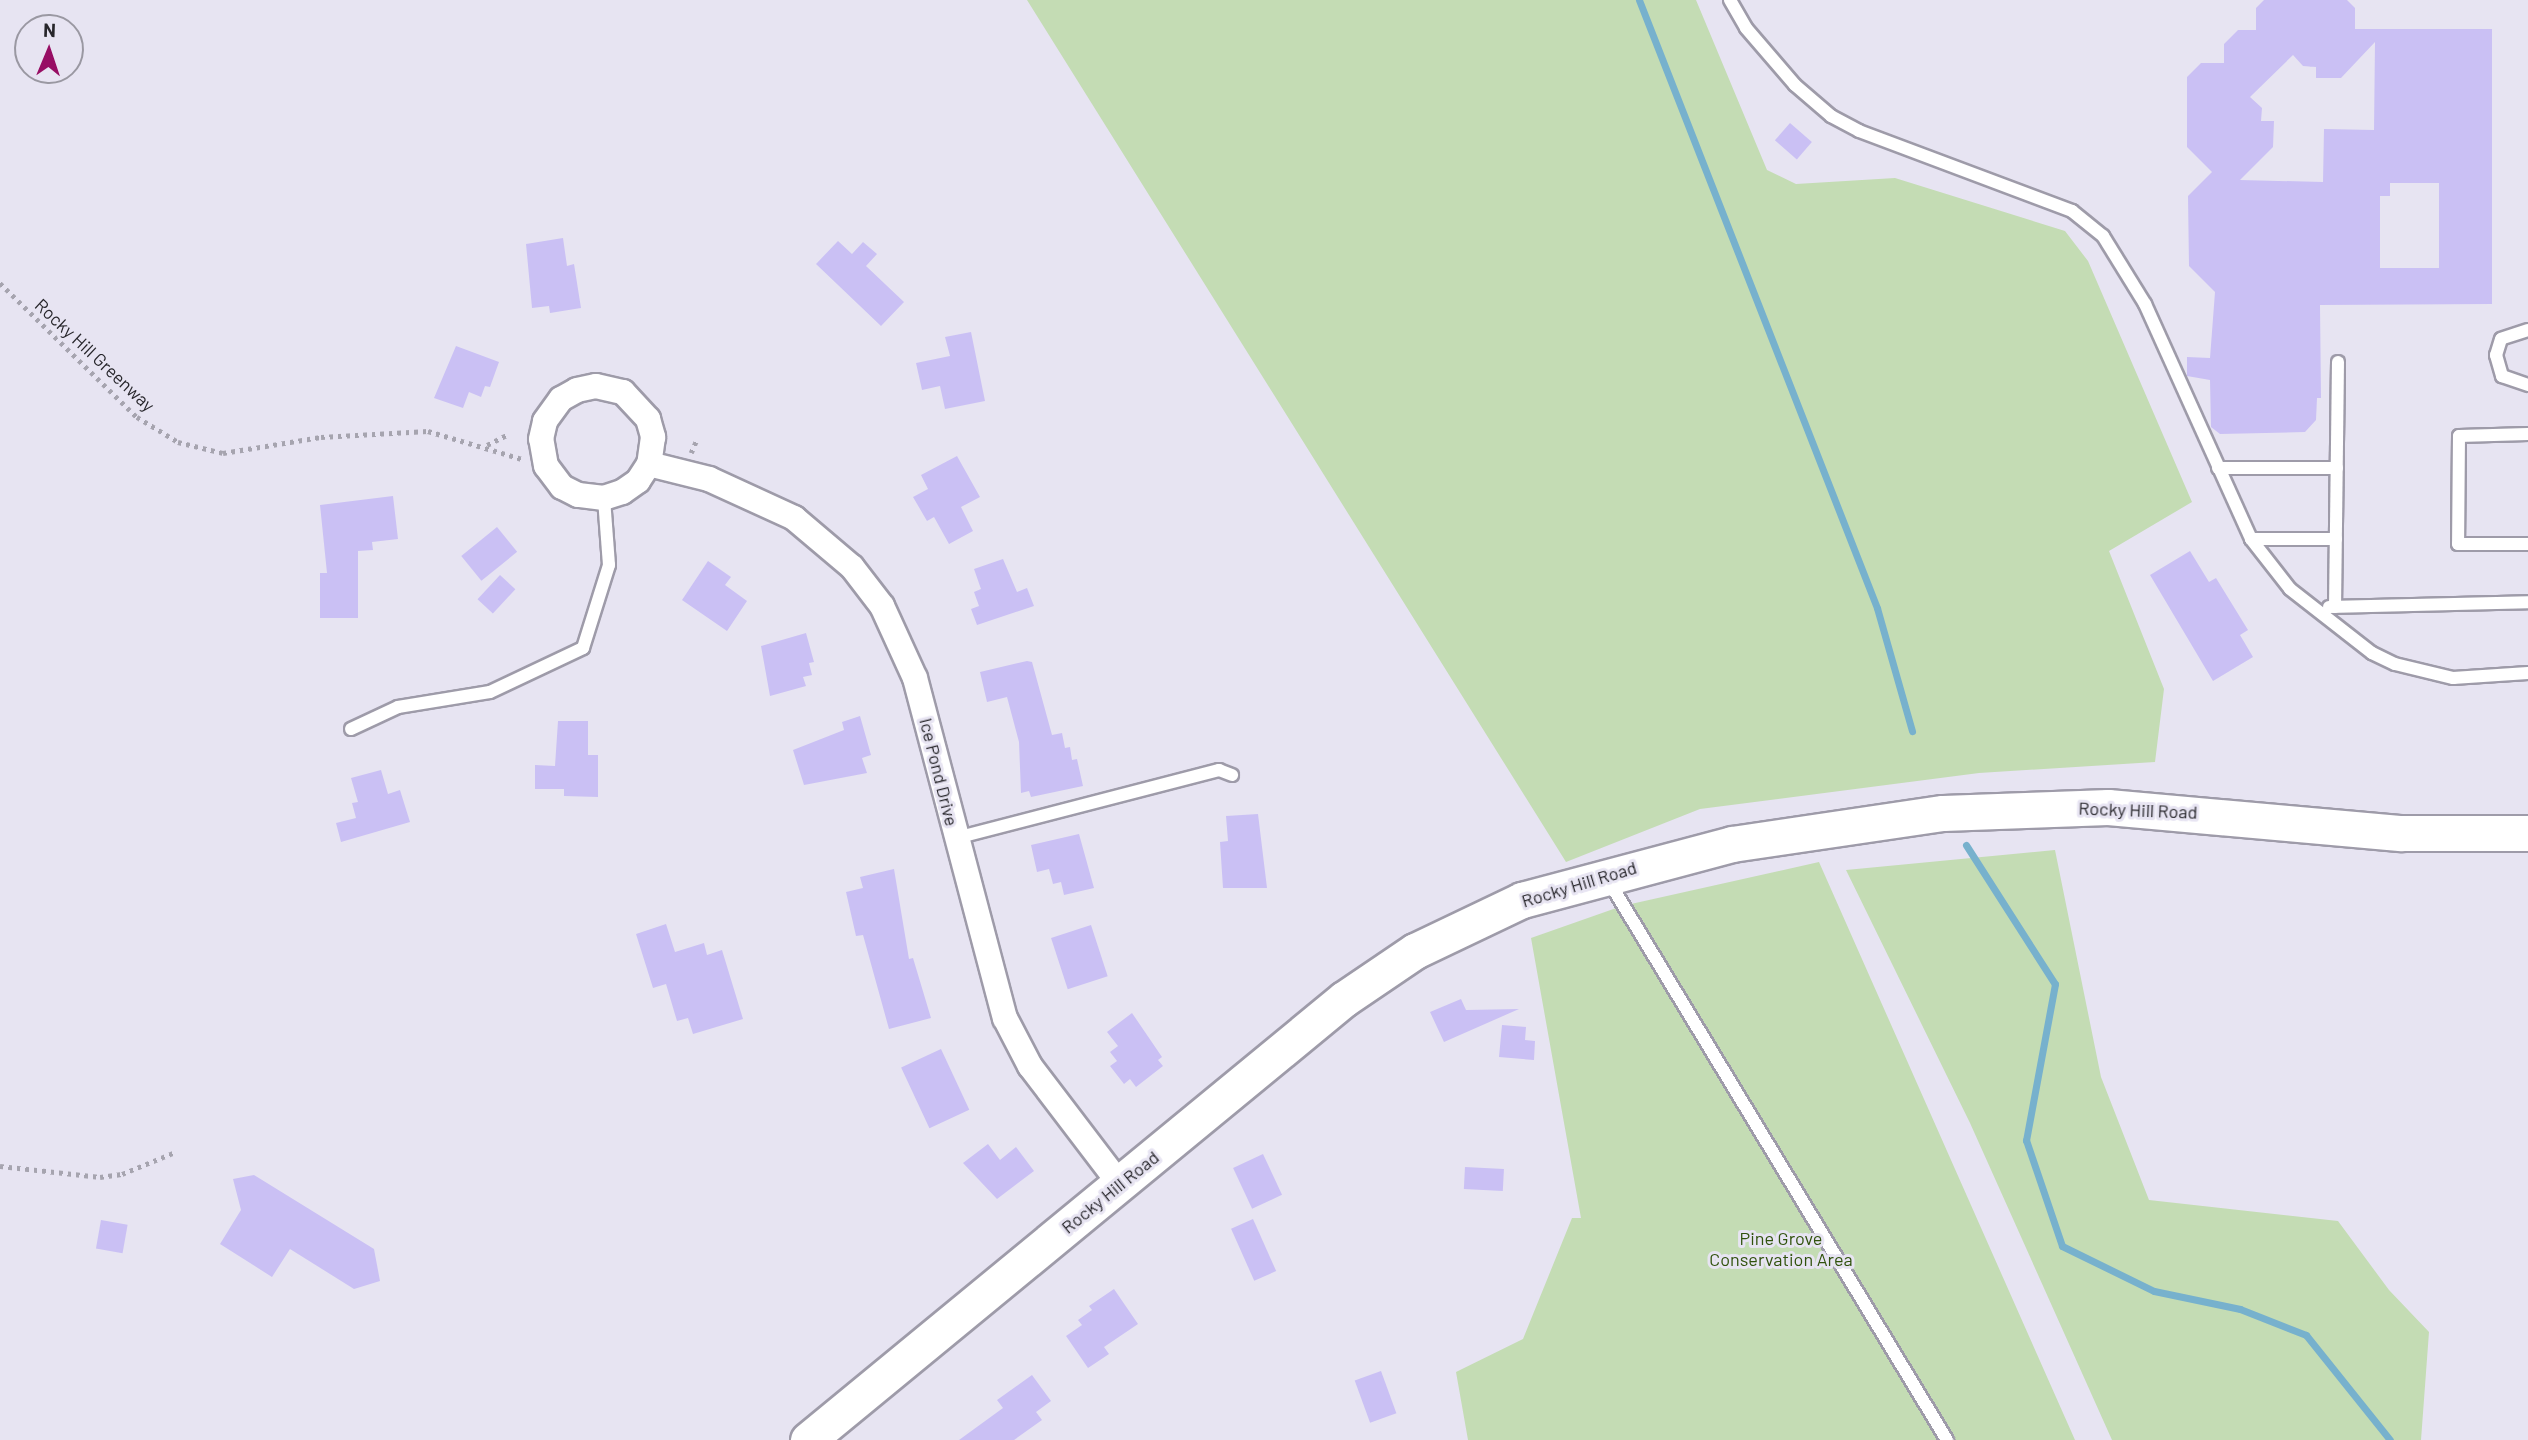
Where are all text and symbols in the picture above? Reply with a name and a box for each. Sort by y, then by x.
north arrow [14,14,84,84]
text: N [43,18,56,41]
street label: Rocky Hill Greenway [31,294,159,416]
street label: Ice Pond Drive [915,716,963,828]
street label: Rocky Hill Road [2078,797,2198,823]
street label: Rocky Hill Road [1519,856,1639,912]
street label: Rocky Hill Road [1057,1146,1163,1238]
park label: Pine Grove Conservation Area [1709,1228,1853,1270]

